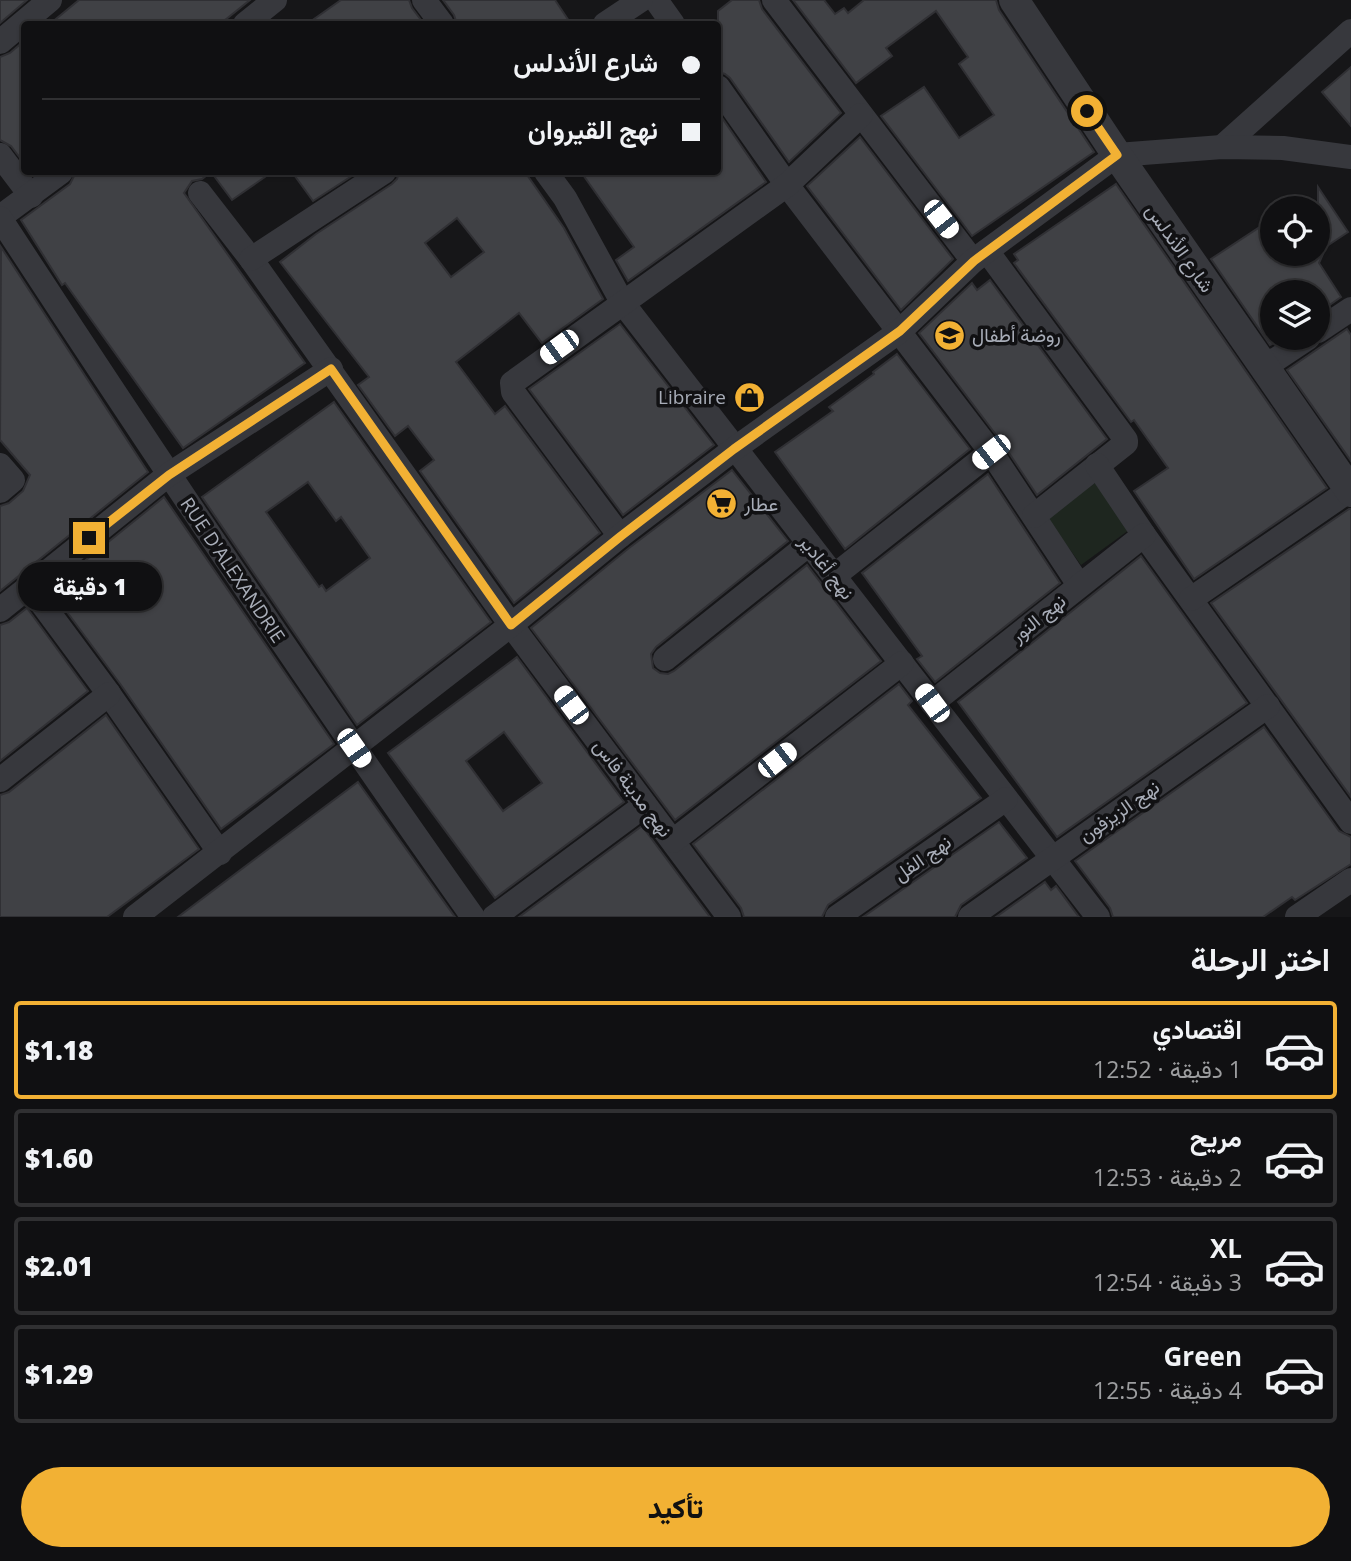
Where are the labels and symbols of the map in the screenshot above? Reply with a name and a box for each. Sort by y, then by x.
route start [1071,95,1103,127]
car [920,196,963,242]
street label: شارع الأندلس [1140,198,1220,298]
school or university icon: روضة أطفال [932,318,966,352]
place label: روضة أطفال [972,322,1061,348]
car [536,326,583,368]
shop icon: Libraire [732,380,766,414]
place label: Libraire [658,384,726,410]
car [968,431,1015,473]
supermarket icon: عطار [704,487,738,521]
place label: عطار [743,491,778,517]
street label: RUE D'ALEXANDRIE [175,492,291,648]
route end [73,522,105,554]
street label: نهج أغادير [792,529,860,605]
callout: 1 دقيقة [17,562,161,612]
street label: نهج النور [1004,588,1072,650]
car [911,680,954,726]
car [550,682,593,728]
car [334,725,375,771]
street label: نهج مدينة فاس [587,734,678,843]
car [754,739,801,781]
street label: نهج الزيزفون [1074,774,1165,849]
street label: نهج الفل [888,829,957,888]

